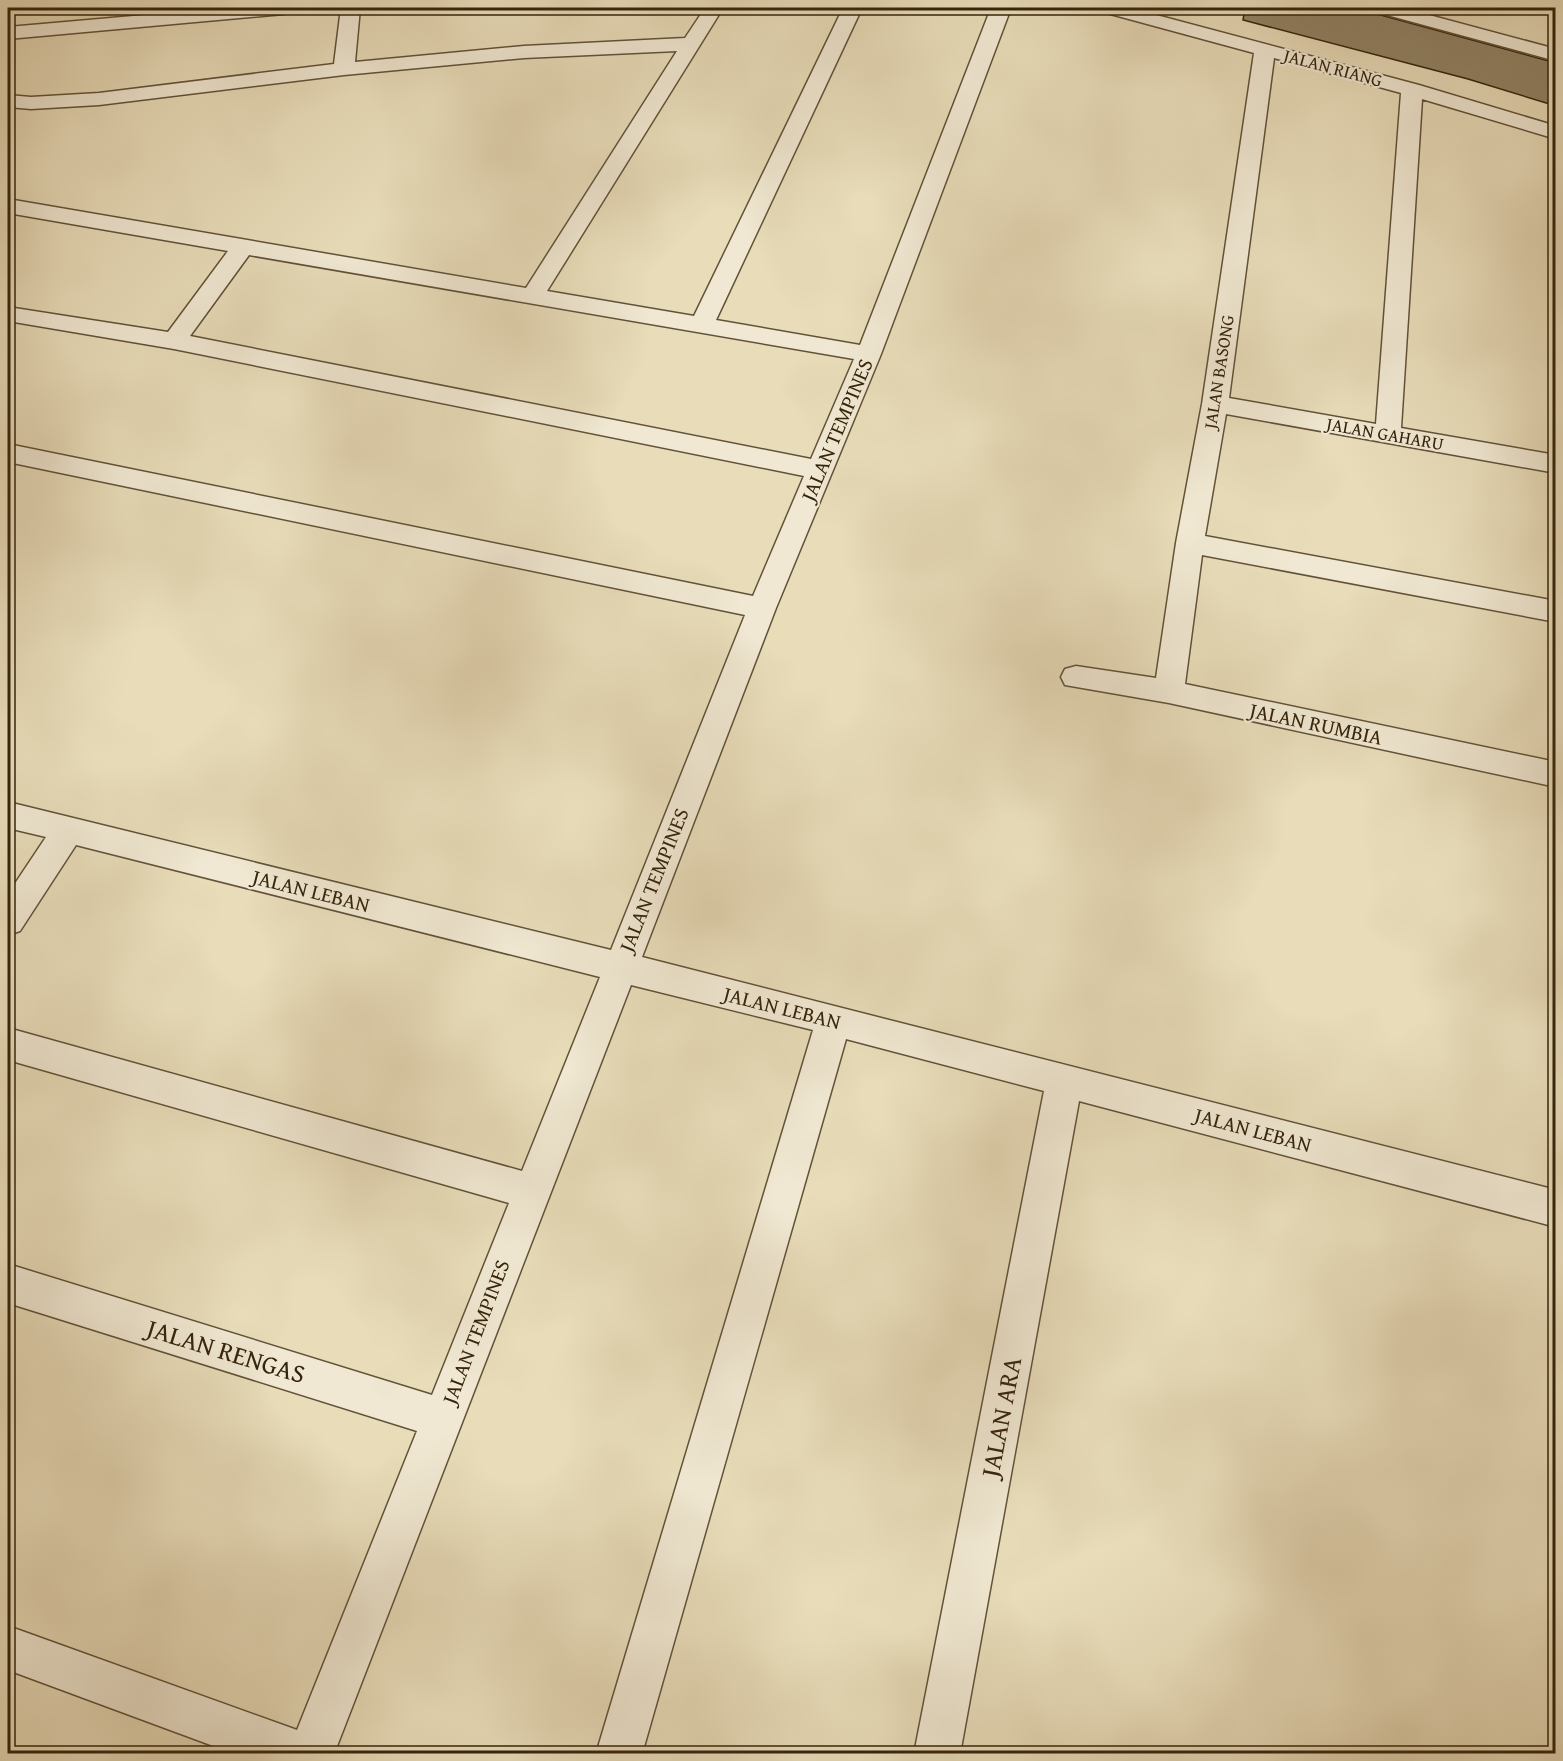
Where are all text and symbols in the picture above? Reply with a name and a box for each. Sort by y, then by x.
street label: JALAN RIANG [1279,41,1386,94]
street label: JALAN BASONG [1196,313,1241,433]
street label: JALAN TEMPINES [791,353,881,509]
street label: JALAN GAHARU [1322,410,1446,457]
street label: JALAN RUMBIA [1244,694,1386,753]
street label: JALAN TEMPINES [609,803,696,959]
street label: JALAN LEBAN [246,860,373,920]
street label: JALAN LEBAN [717,977,844,1037]
street label: JALAN LEBAN [1188,1098,1315,1160]
street label: JALAN TEMPINES [433,1255,517,1411]
street label: JALAN RENGAS [139,1307,310,1393]
street label: JALAN ARA [969,1353,1031,1483]

